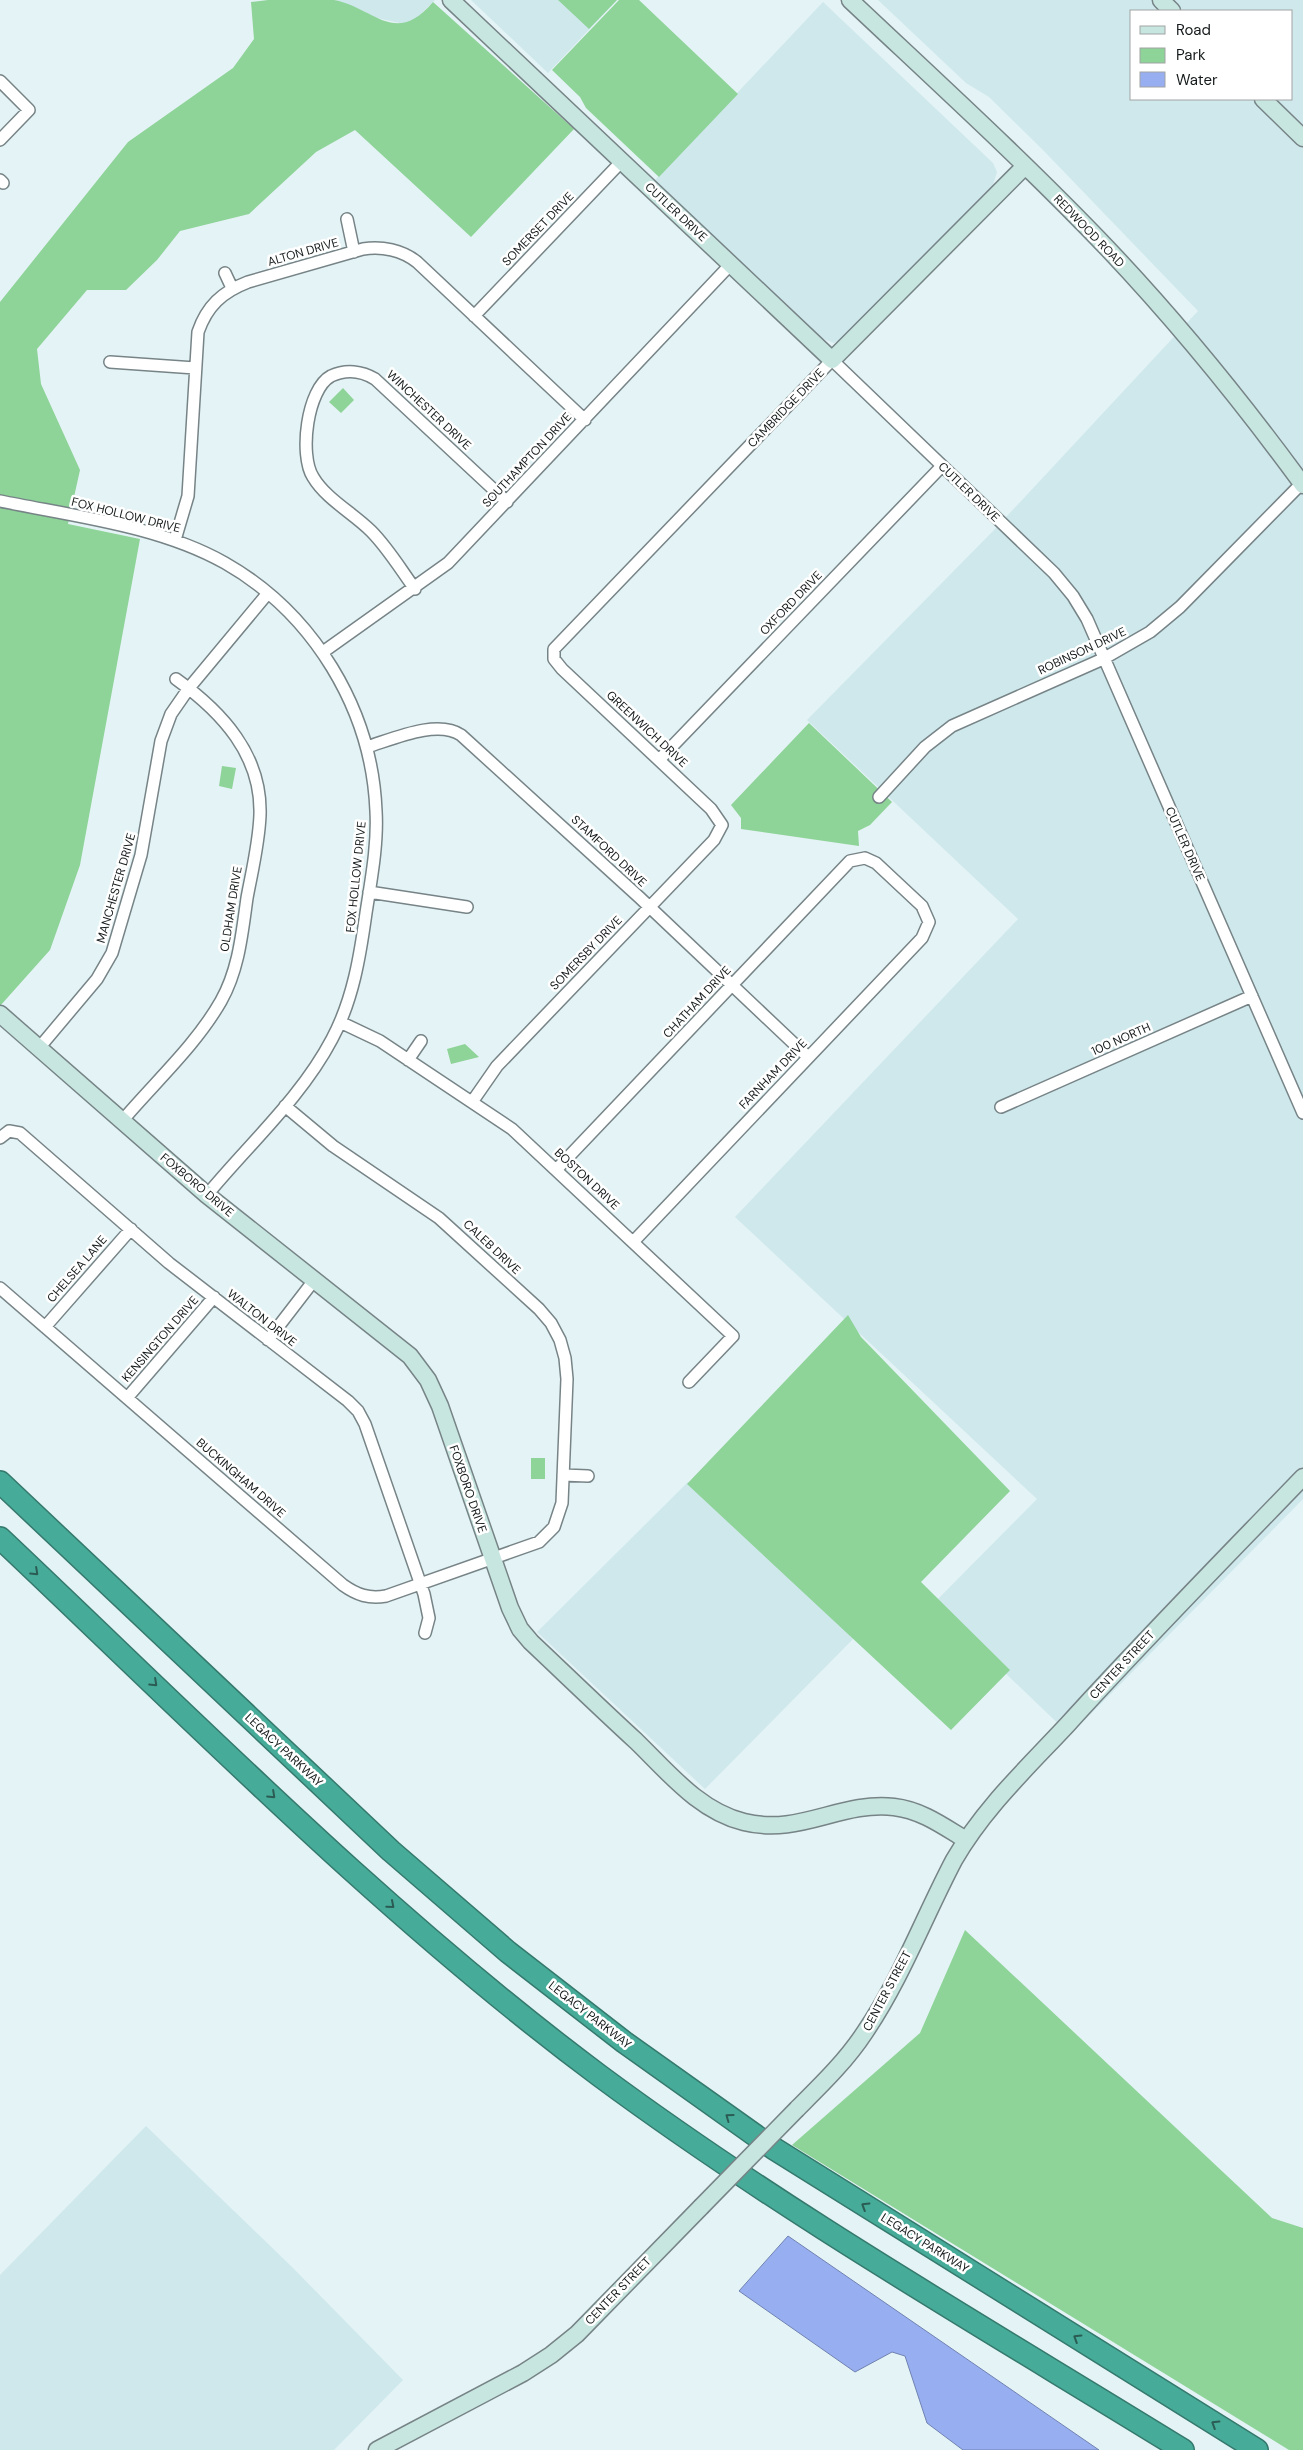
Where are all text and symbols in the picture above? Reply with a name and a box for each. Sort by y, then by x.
legend [1130,10,1293,100]
text: Road [1176,20,1211,40]
text: Park [1176,45,1206,65]
text: Water [1176,70,1218,90]
street label: CUTLER DRIVE [641,179,711,245]
street label: SOMERSET DRIVE [499,188,578,269]
street label: REDWOOD ROAD [1050,191,1128,271]
street label: ALTON DRIVE [266,234,341,270]
street label: CAMBRIDGE DRIVE [744,365,828,451]
street label: WINCHESTER DRIVE [383,367,475,453]
street label: SOUTHAMPTON DRIVE [479,409,575,511]
street label: CUTLER DRIVE [935,459,1003,526]
street label: FOX HOLLOW DRIVE [70,494,182,536]
street label: OXFORD DRIVE [756,567,826,638]
street label: ROBINSON DRIVE [1035,623,1129,678]
street label: GREENWICH DRIVE [603,687,691,771]
street label: CUTLER DRIVE [1161,804,1209,884]
street label: STAMFORD DRIVE [568,812,650,890]
street label: FOX HOLLOW DRIVE [342,820,370,933]
street label: MANCHESTER DRIVE [93,831,139,945]
street label: OLDHAM DRIVE [216,865,246,953]
street label: SOMERSBY DRIVE [546,912,626,994]
street label: CHATHAM DRIVE [659,962,735,1041]
street label: 100 NORTH [1089,1019,1153,1059]
street label: FARNHAM DRIVE [736,1035,811,1112]
street label: BOSTON DRIVE [551,1145,623,1213]
street label: FOXBORO DRIVE [157,1149,237,1221]
street label: CALEB DRIVE [460,1216,524,1278]
street label: CHELSEA LANE [43,1232,111,1306]
street label: WALTON DRIVE [224,1286,300,1350]
street label: KENSINGTON DRIVE [118,1292,202,1385]
street label: BUCKINGHAM DRIVE [193,1435,289,1521]
street label: FOXBORO DRIVE [446,1443,491,1535]
one-way arrow [30,1566,39,1575]
street label: CENTER STREET [1086,1627,1158,1703]
one-way arrow [148,1677,157,1686]
street label: LEGACY PARKWAY [242,1710,326,1790]
one-way arrow [266,1789,275,1798]
one-way arrow [385,1900,394,1908]
street label: CENTER STREET [859,1948,915,2034]
street label: LEGACY PARKWAY [545,1978,635,2052]
one-way arrow [726,2114,735,2123]
one-way arrow [862,2203,871,2212]
street label: LEGACY PARKWAY [878,2209,972,2277]
street label: CENTER STREET [582,2253,655,2328]
one-way arrow [1074,2335,1083,2345]
one-way arrow [1212,2421,1221,2431]

